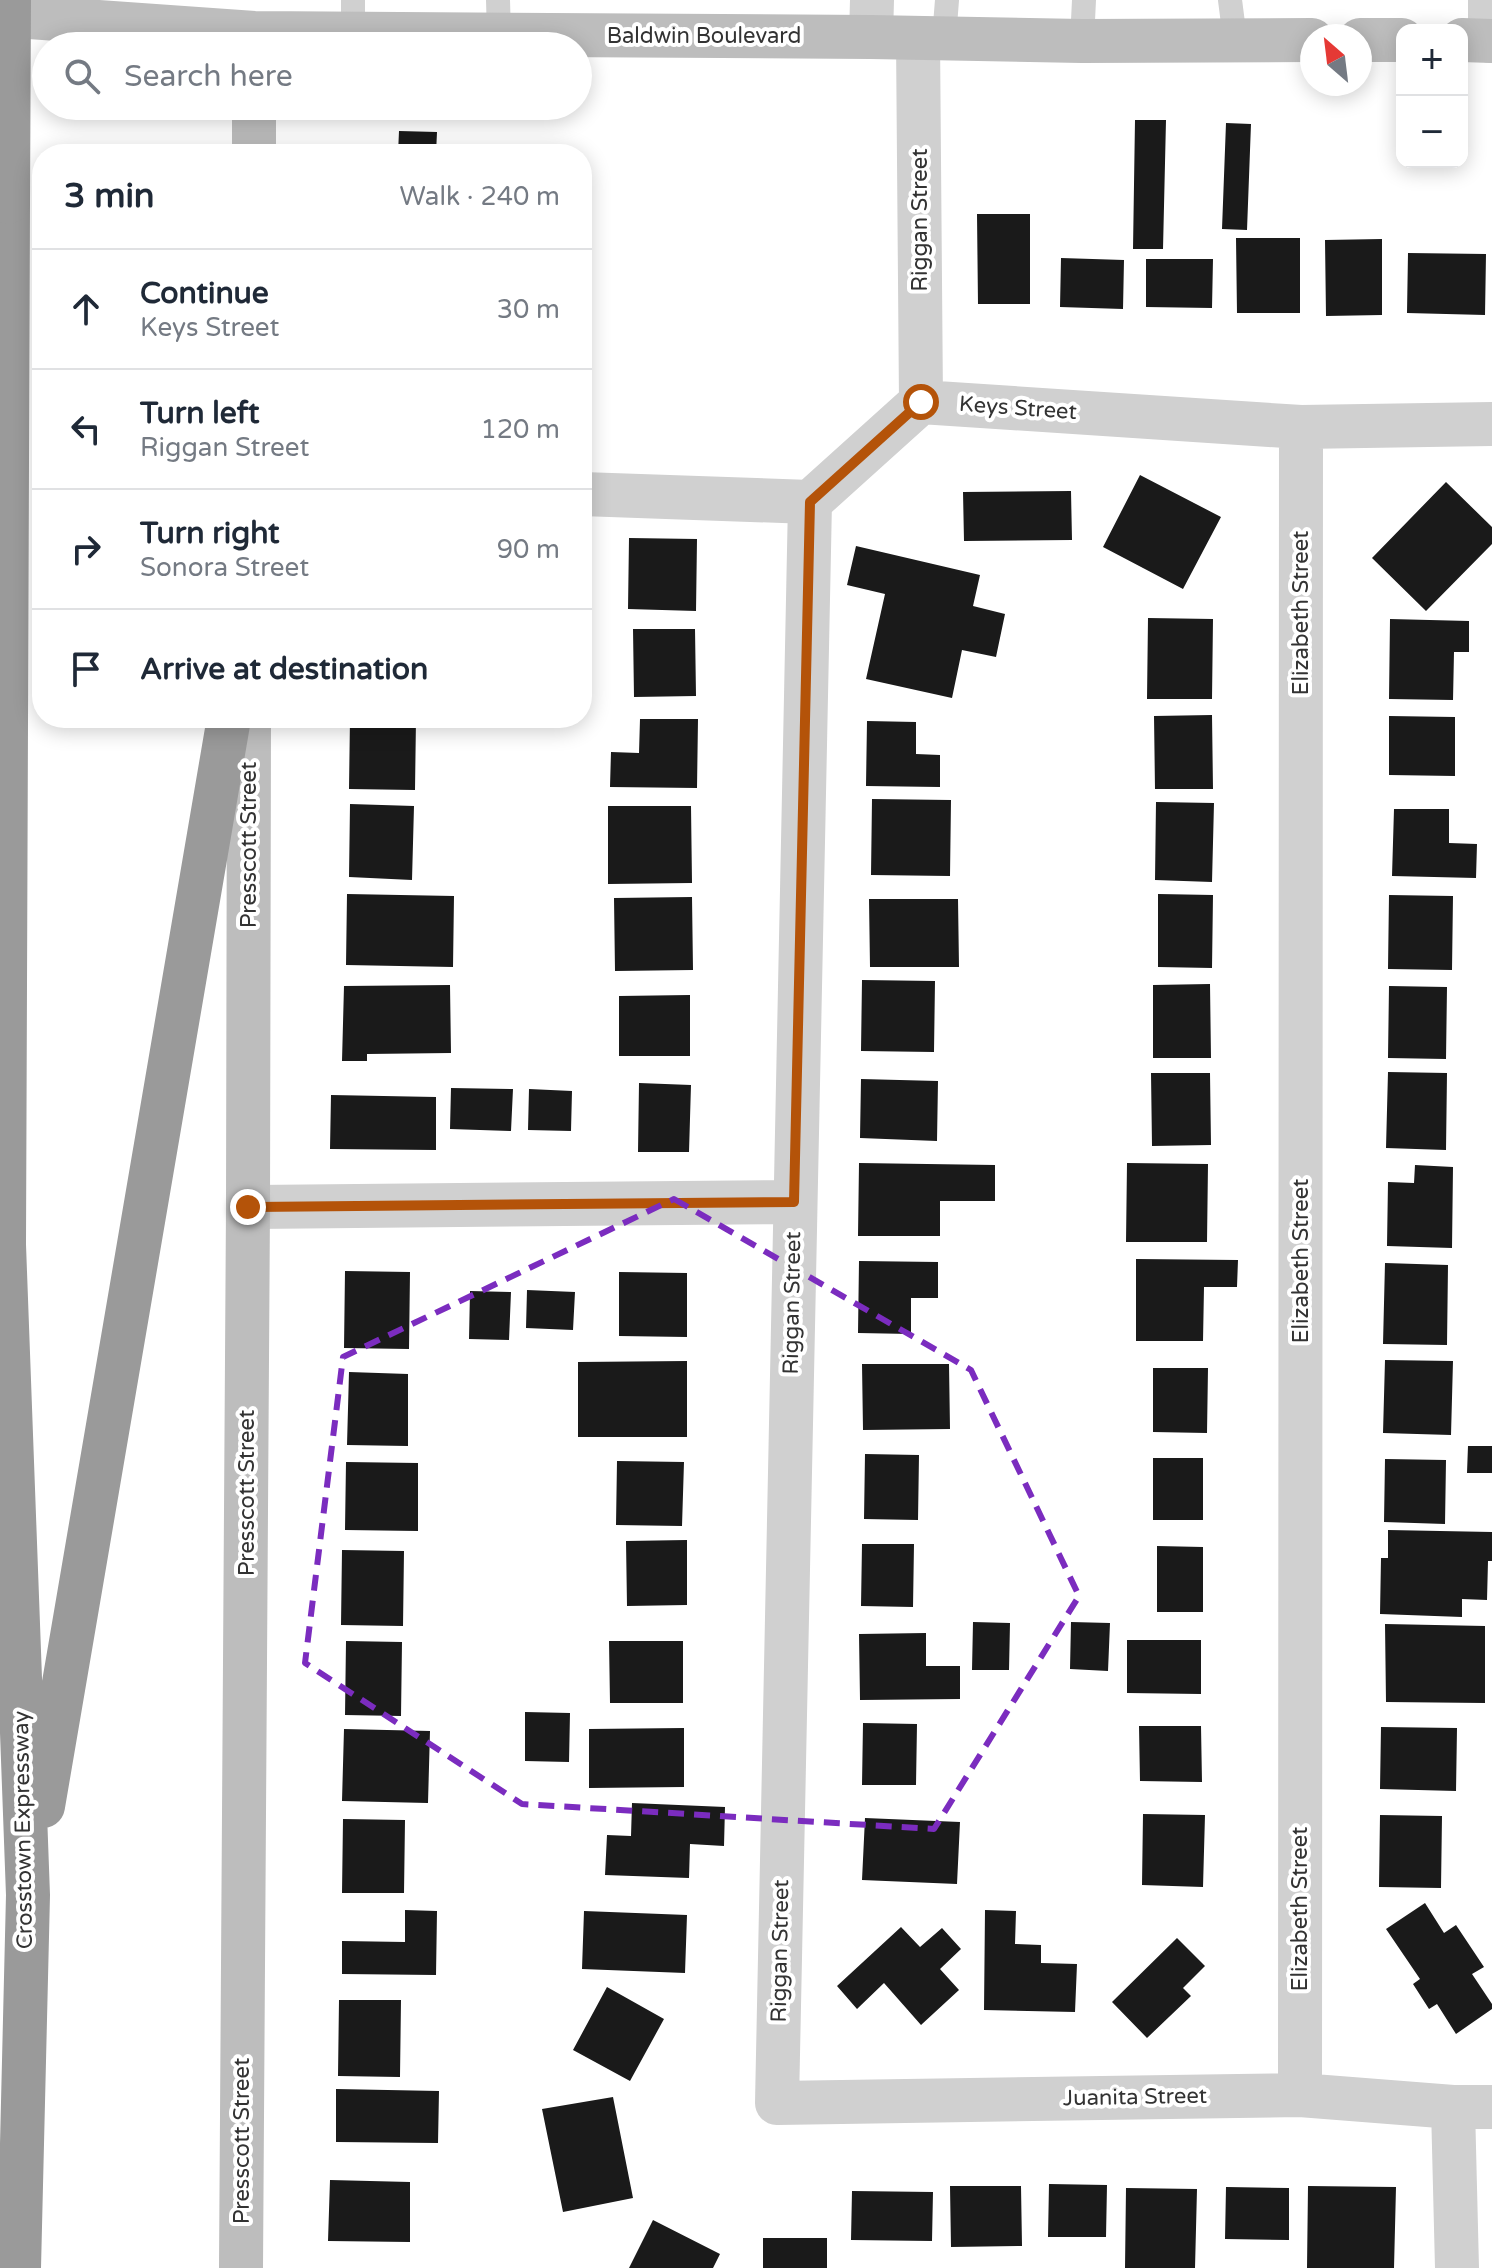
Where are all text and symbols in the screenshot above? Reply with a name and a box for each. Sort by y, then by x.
street label: Baldwin Boulevard [607,23,801,49]
north arrow [1300,24,1372,96]
map controls [1396,24,1468,168]
button: + [1396,24,1468,96]
search box [32,32,592,120]
icon: search [60,54,104,98]
text: Search here [124,58,293,95]
button: − [1396,96,1468,168]
street label: Riggan Street [907,148,933,292]
text: 3 min [64,176,155,217]
text: Walk · 240 m [400,181,560,212]
text: Continue [140,275,269,312]
icon: ahead [64,287,108,331]
text: 30 m [497,294,560,325]
text: Keys Street [140,312,280,343]
route start [903,384,939,420]
street label: Keys Street [958,391,1078,425]
text: Turn left [140,395,259,432]
icon: left [64,407,108,451]
text: 120 m [480,414,560,445]
text: Riggan Street [140,432,309,463]
text: Turn right [140,515,280,552]
icon: right [64,527,108,571]
street label: Elizabeth Street [1288,530,1314,696]
text: 90 m [497,534,560,565]
text: Sonora Street [140,552,309,583]
icon: arrive [64,647,108,691]
text: Arrive at destination [140,651,428,688]
street label: Presscott Street [236,762,262,928]
street label: Elizabeth Street [1288,1178,1314,1344]
route end [230,1189,266,1225]
street label: Riggan Street [778,1231,806,1375]
street label: Presscott Street [234,1410,260,1576]
street label: Crosstown Expressway [8,1710,38,1949]
street label: Elizabeth Street [1287,1826,1313,1992]
street label: Riggan Street [766,1879,794,2023]
street label: Presscott Street [229,2058,255,2224]
street label: Juanita Street [1063,2083,1207,2111]

